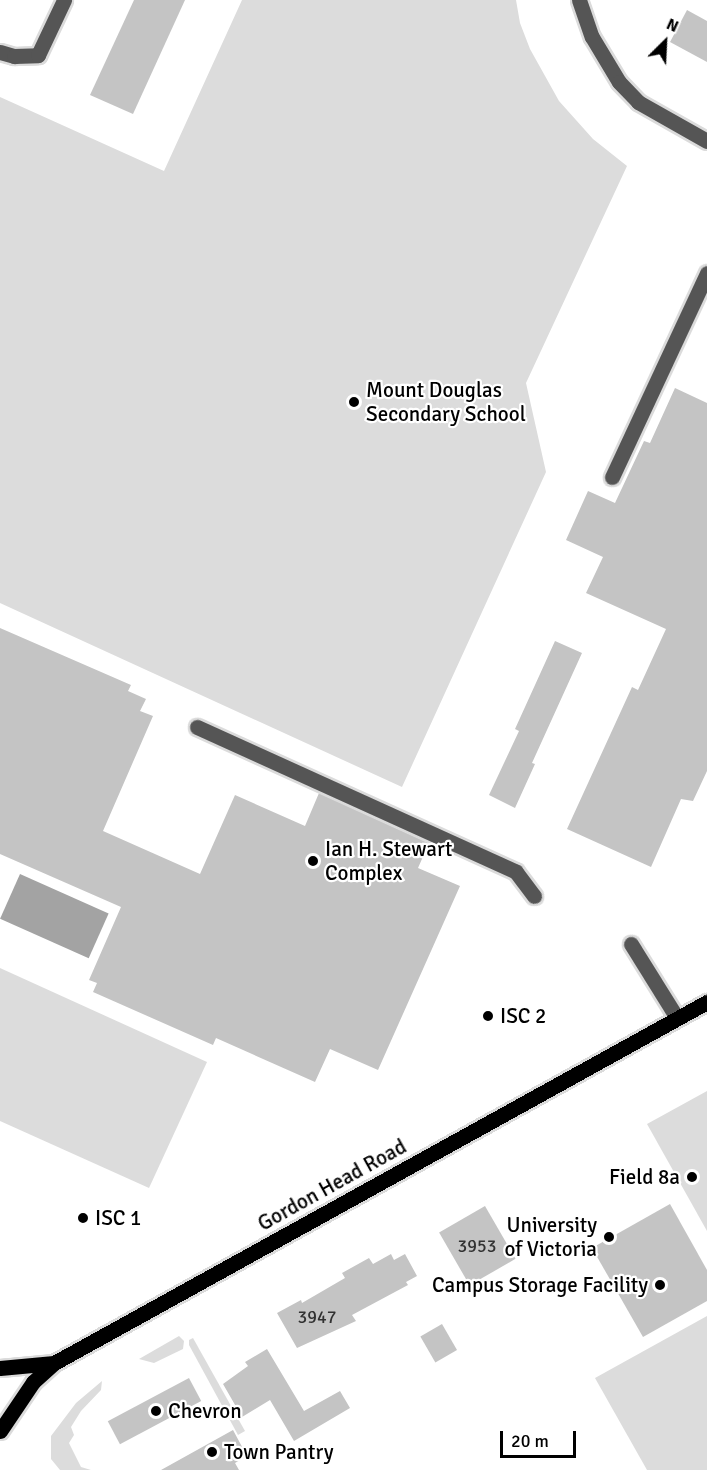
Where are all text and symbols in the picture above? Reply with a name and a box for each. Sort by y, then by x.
north arrow [635,12,695,72]
text: N [663,14,681,37]
place label: Mount Douglas Secondary School [366,377,526,427]
marker: Mount Douglas Secondary School [347,395,361,409]
place label: Ian H. Stewart Complex [325,836,452,886]
marker: Ian H. Stewart Complex [306,854,320,868]
place label: ISC 2 [500,1003,546,1029]
marker: ISC 2 [481,1009,495,1023]
street label: Gordon Head Road [253,1134,411,1236]
place label: Field 8a [609,1164,680,1190]
marker: Field 8a [685,1170,699,1184]
place label: ISC 1 [95,1205,141,1231]
marker: ISC 1 [76,1211,90,1225]
place label: University of Victoria [504,1212,597,1262]
marker: University of Victoria [602,1230,616,1244]
house number: 3953 [458,1235,496,1257]
place label: Campus Storage Facility [432,1272,648,1298]
marker: Campus Storage Facility [653,1278,667,1292]
house number: 3947 [298,1306,336,1328]
place label: Chevron [168,1398,242,1424]
marker: Chevron [149,1404,163,1418]
scale bar [503,1419,580,1457]
text: 20 m [511,1430,549,1452]
place label: Town Pantry [224,1439,334,1465]
marker: Town Pantry [205,1445,219,1459]

